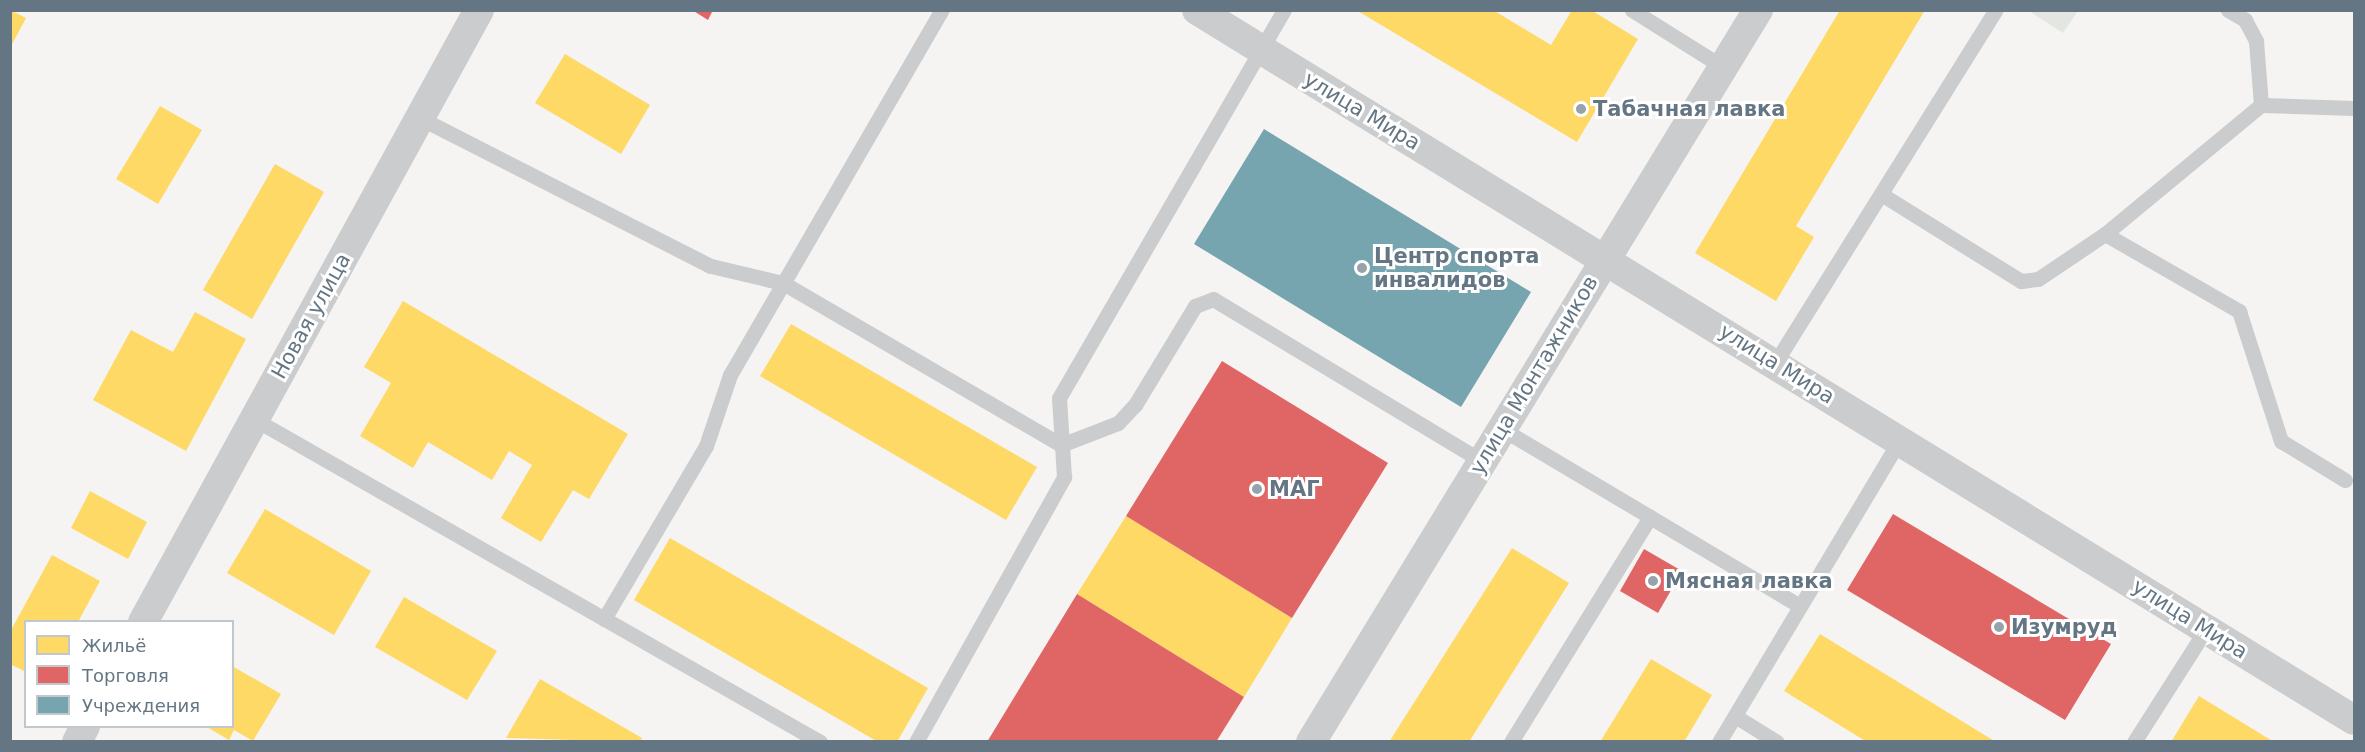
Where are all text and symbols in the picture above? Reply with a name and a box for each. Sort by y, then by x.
street label: улица Мира [1299,66,1425,156]
place label: Табачная лавка [1593,96,1785,122]
marker: Табачная лавка [1574,102,1588,116]
place label: Центр спорта инвалидов [1374,243,1540,293]
street label: Новая улица [266,249,356,383]
marker: Центр спорта инвалидов [1355,261,1369,275]
street label: улица Монтажников [1465,271,1603,479]
street label: улица Мира [1715,319,1839,409]
place label: МАГ [1269,476,1320,502]
marker: МАГ [1250,482,1264,496]
place label: Мясная лавка [1665,568,1833,594]
marker: Мясная лавка [1646,574,1660,588]
street label: улица Мира [2128,574,2252,664]
place label: Изумруд [2011,614,2117,640]
legend [24,620,234,728]
marker: Изумруд [1992,620,2006,634]
text: Жильё [82,635,146,656]
text: Торговля [82,665,169,686]
text: Учреждения [82,695,200,716]

